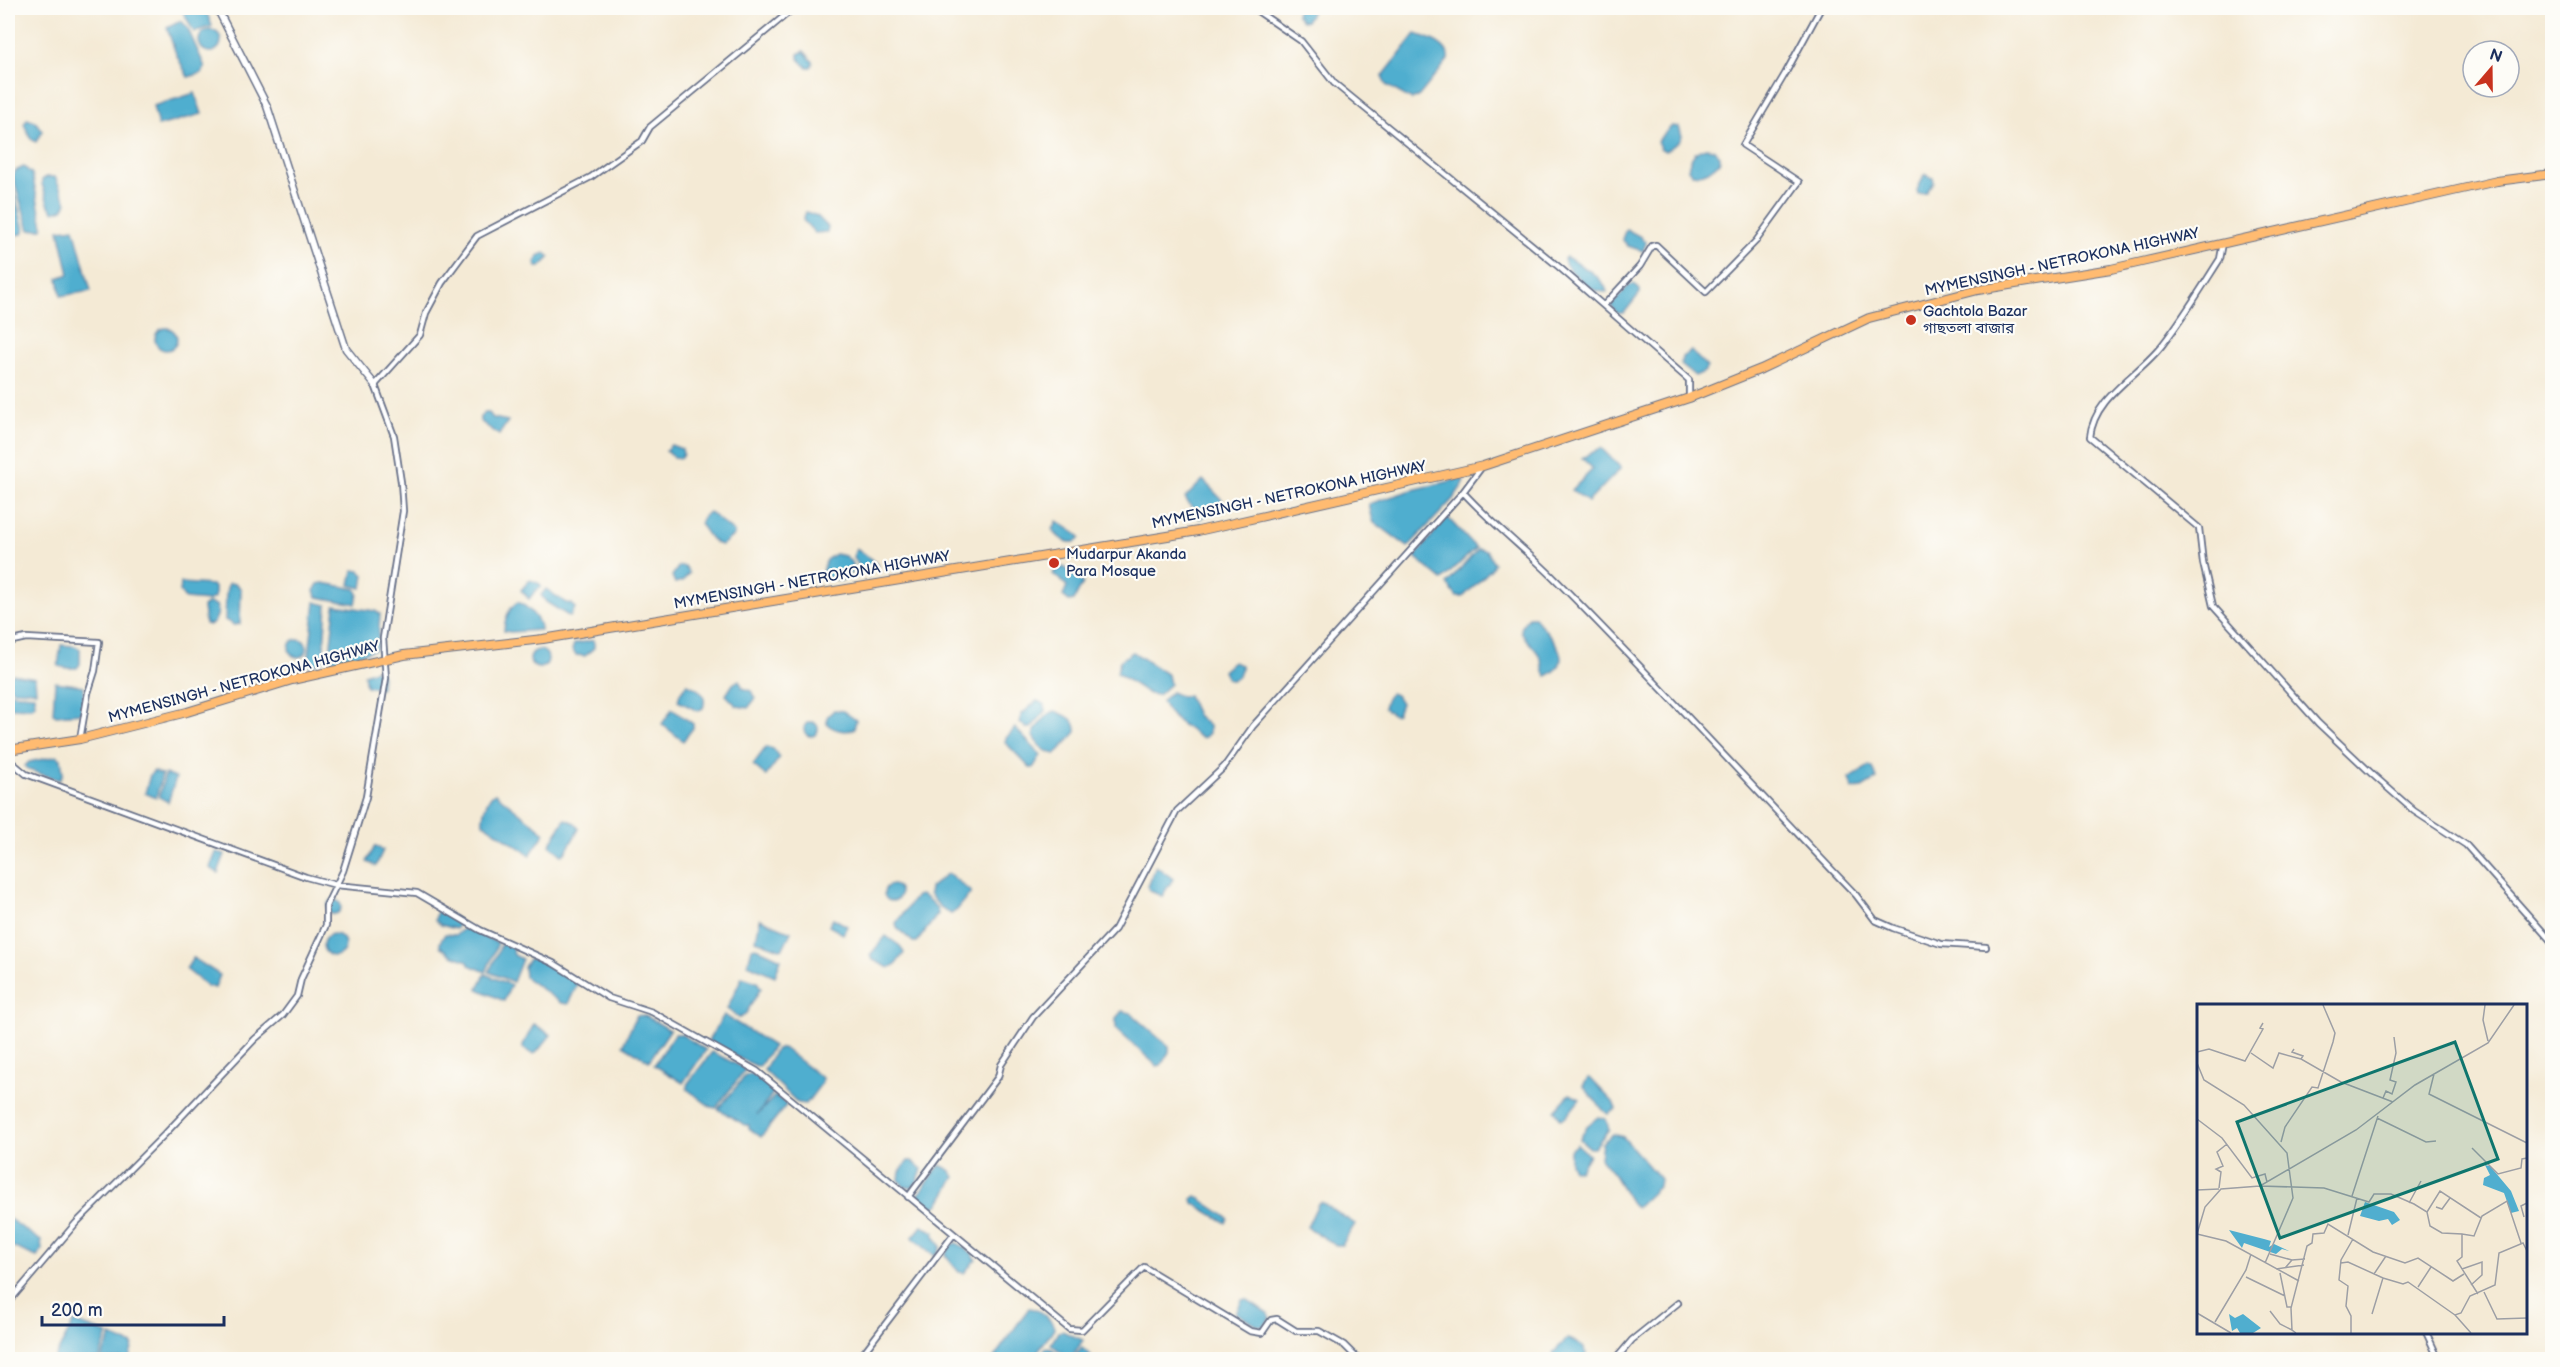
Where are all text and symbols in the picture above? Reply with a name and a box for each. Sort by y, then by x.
north arrow [2461,39,2521,99]
text: N [2487,45,2505,67]
street label: MYMENSINGH - NETROKONA HIGHWAY [1923,224,2201,300]
place label: Gachtola Bazar গাছতলা বাজার [1923,302,2028,338]
marker: Gachtola Bazar গাছতলা বাজার [1904,313,1918,327]
street label: MYMENSINGH - NETROKONA HIGHWAY [1150,457,1428,533]
place label: Mudarpur Akanda Para Mosque [1066,545,1186,581]
street label: MYMENSINGH - NETROKONA HIGHWAY [672,546,952,614]
marker: Mudarpur Akanda Para Mosque [1047,556,1061,570]
street label: MYMENSINGH - NETROKONA HIGHWAY [106,637,382,727]
inset map [2197,1004,2527,1334]
scale bar [42,1289,224,1327]
text: 200 m [51,1300,103,1321]

